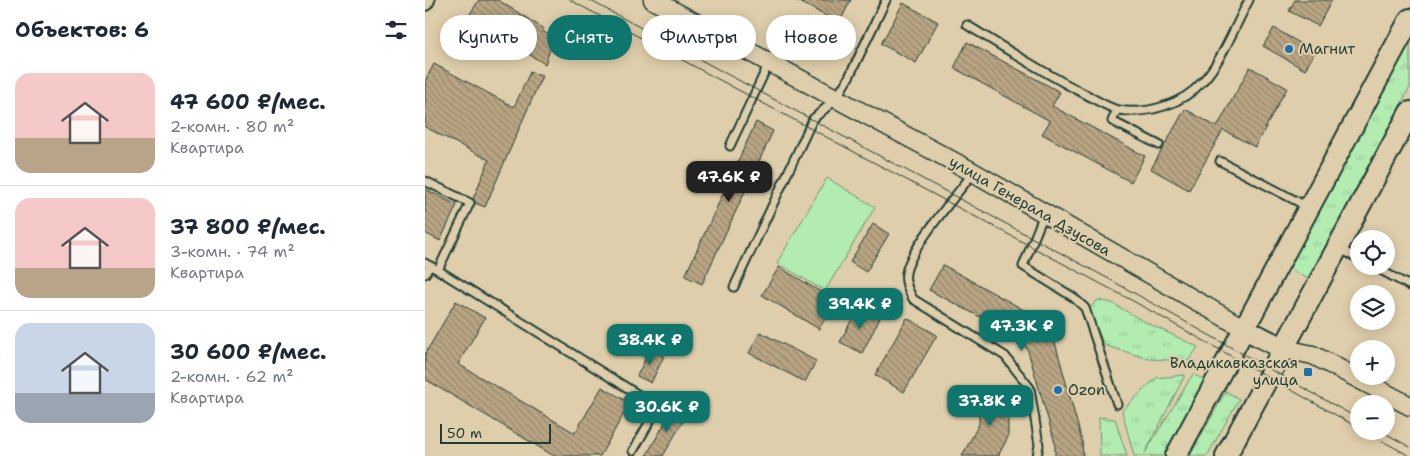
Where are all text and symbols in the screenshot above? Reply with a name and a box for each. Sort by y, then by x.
chip: Купить [440,15,537,60]
chip: Снять [547,15,632,60]
chip: Фильтры [642,15,756,60]
chip: Новое [766,15,856,60]
text: Объектов: 6 [15,16,149,44]
icon: filters [382,16,410,44]
place label: Магнит [1299,39,1355,59]
marker: Магнит [1283,43,1295,55]
text: 47 600 ₽/мес. [170,88,326,116]
icon: home [55,93,115,153]
text: 2-комн. · 80 m² [170,116,294,137]
text: Квартира [170,137,244,158]
street label: улица Генерала Дзусова [946,151,1115,261]
pin: 47.6K ₽ [683,160,775,203]
text: 47.6K ₽ [697,166,761,187]
text: 37 800 ₽/мес. [170,213,326,241]
icon: home [55,218,115,278]
map controls [1350,230,1395,440]
button: locate [1350,230,1395,275]
text: 3-комн. · 74 m² [170,241,295,262]
text: Квартира [170,262,244,283]
button: layers [1350,285,1395,330]
pin: 39.4K ₽ [814,288,906,330]
text: 39.4K ₽ [828,293,892,314]
pin: 47.3K ₽ [976,310,1068,352]
text: 47.3K ₽ [990,315,1054,336]
pin: 38.4K ₽ [604,324,696,366]
text: 38.4K ₽ [618,329,682,350]
text: 30 600 ₽/мес. [170,338,327,366]
button: + [1350,340,1395,385]
icon: home [55,343,115,403]
place label: Владикавказская улица [1170,353,1299,390]
text: 2-комн. · 62 m² [170,366,294,387]
marker: Владикавказская улица [1302,366,1314,378]
place label: Ozon [1068,380,1105,400]
pin: 37.8K ₽ [944,384,1036,427]
marker: Ozon [1052,384,1064,396]
text: Квартира [170,387,244,408]
pin: 30.6K ₽ [621,390,713,433]
text: 37.8K ₽ [958,390,1022,411]
button: − [1350,395,1395,440]
text: 30.6K ₽ [635,396,699,417]
scale bar [440,421,551,444]
text: 50 m [447,424,482,442]

